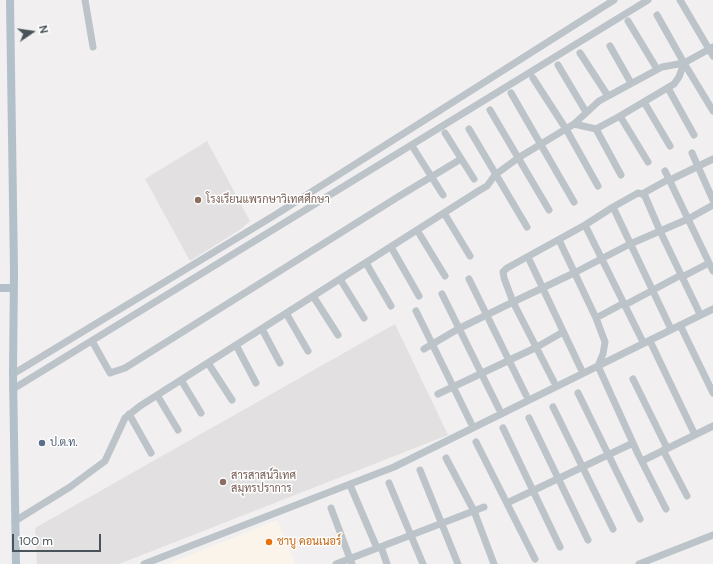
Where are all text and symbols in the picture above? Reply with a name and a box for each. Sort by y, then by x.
north arrow [12,12,52,52]
text: N [36,24,51,35]
place label: โรงเรียนแพรกษาวิเทศศึกษา [206,193,330,207]
marker: โรงเรียนแพรกษาวิเทศศึกษา [193,195,203,205]
place label: ป.ต.ท. [50,436,78,450]
marker: ป.ต.ท. [37,438,47,448]
place label: สารสาสน์วิเทศ สมุทรปราการ [231,469,296,495]
marker: สารสาสน์วิเทศ สมุทรปราการ [218,477,228,487]
scale bar [14,526,103,552]
text: 100 m [19,533,53,549]
place label: ชาบู คอนเนอร์ [277,535,341,549]
marker: ชาบู คอนเนอร์ [264,537,274,547]

